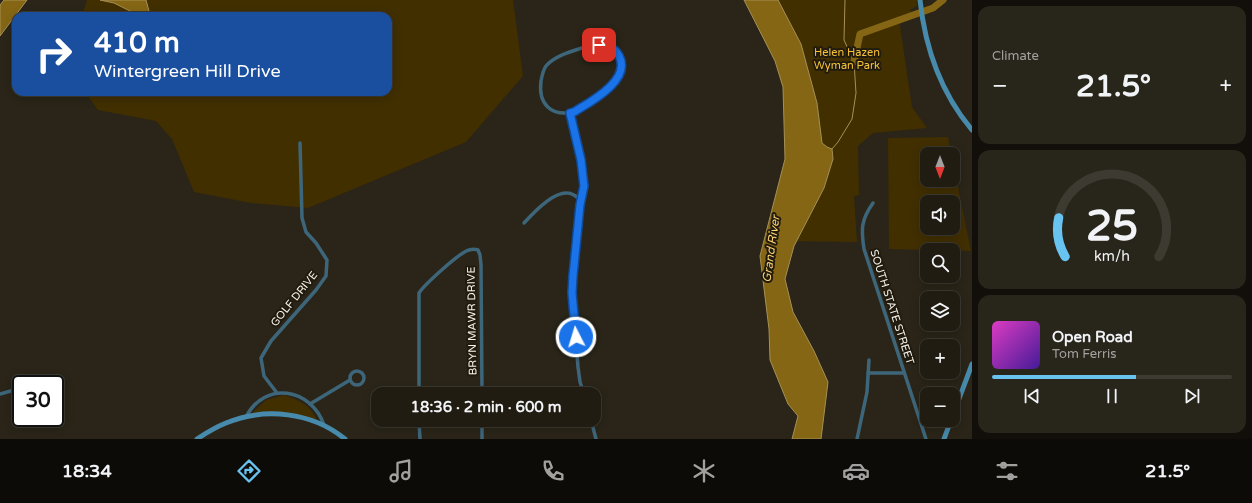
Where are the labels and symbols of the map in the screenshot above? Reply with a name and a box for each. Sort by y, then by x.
pin [582,28,616,62]
park label: Helen Hazen Wyman Park [814,46,880,72]
north arrow [920,147,960,187]
water label: Grand River [759,213,783,283]
street label: SOUTH STATE STREET [867,248,917,366]
street label: BRYN MAWR DRIVE [465,267,479,375]
street label: GOLF DRIVE [268,269,320,329]
position arrow [555,316,597,358]
speed limit sign: 30 [12,375,64,427]

